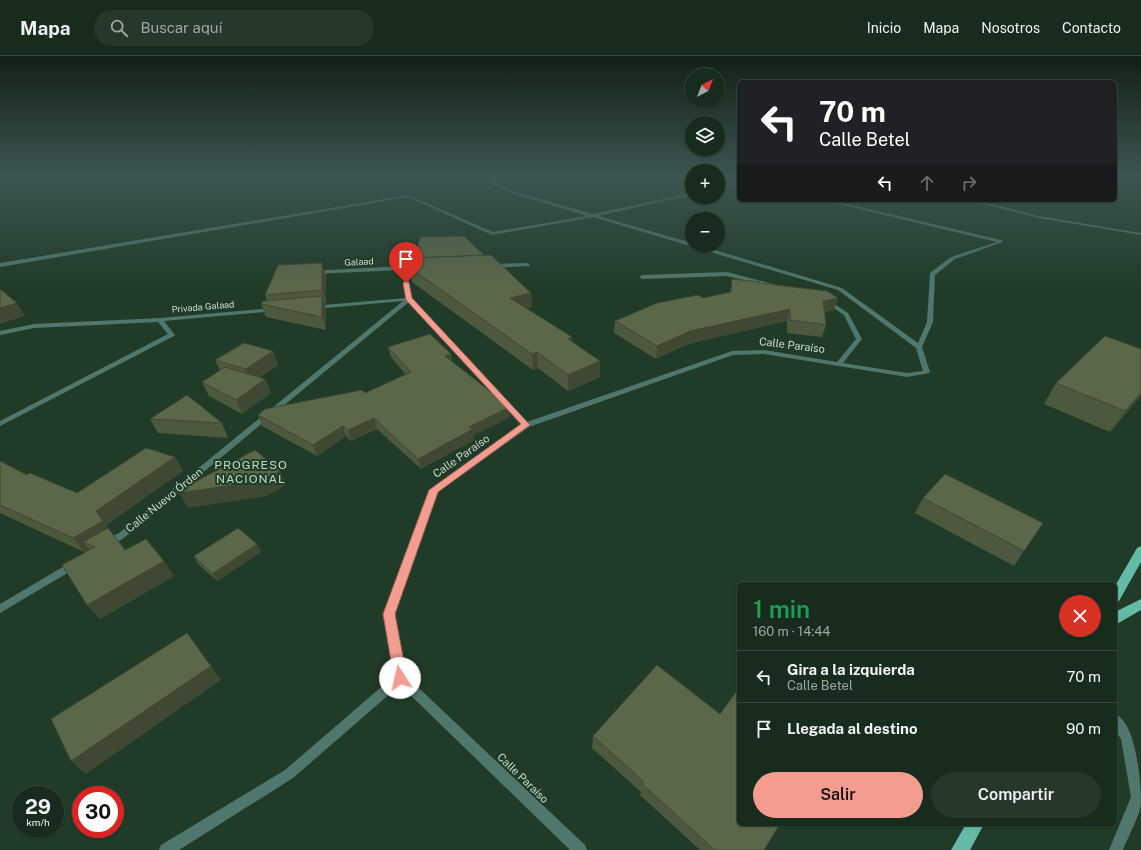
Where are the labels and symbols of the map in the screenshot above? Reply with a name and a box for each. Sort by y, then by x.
north arrow [685,68,725,108]
pin [389,242,423,283]
street label: Galaad [344,255,374,268]
street label: Privada Galaad [171,298,235,315]
street label: Calle Paraíso [758,335,826,355]
street label: Calle Paraíso [430,432,492,480]
district label: PROGRESO NACIONAL [214,458,288,486]
street label: Calle Nuevo Órden [123,465,205,535]
position arrow [379,657,421,699]
street label: Calle Paraíso [495,751,551,805]
speed limit sign: 30 [72,786,124,838]

